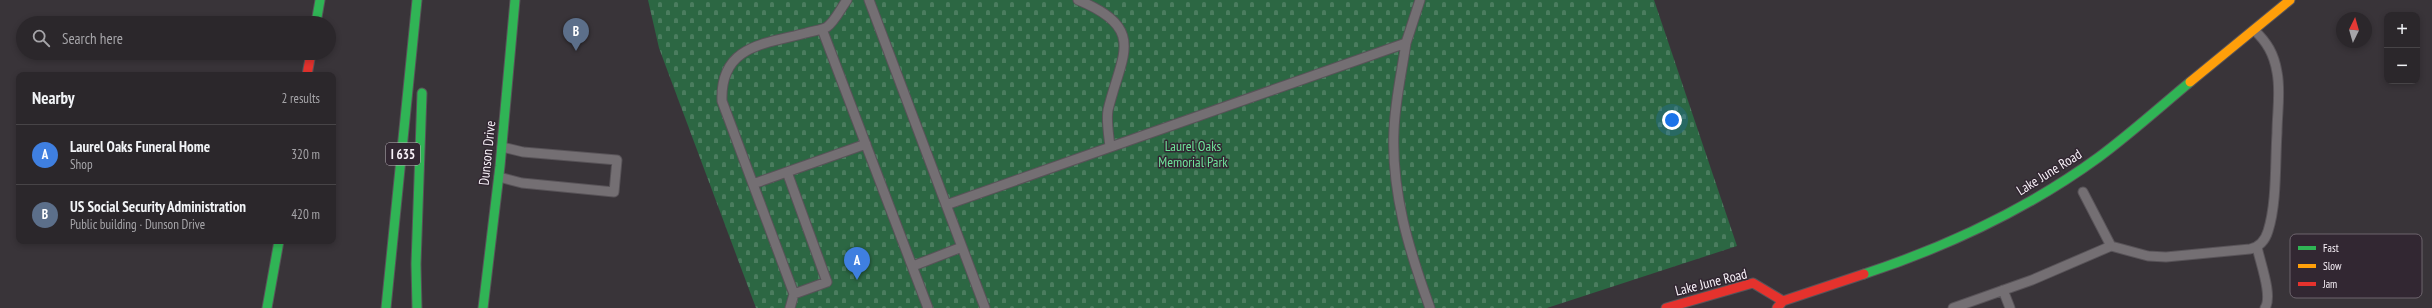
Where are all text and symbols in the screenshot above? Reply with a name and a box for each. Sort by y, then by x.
north arrow [2336,12,2372,48]
map controls [2384,12,2420,84]
button: + [2384,12,2420,48]
search box [16,16,336,60]
pin: B [563,18,589,51]
icon: search [30,27,52,49]
text: Search here [62,29,123,48]
button: − [2384,48,2420,84]
text: Nearby [32,87,75,109]
text: 2 results [281,90,320,107]
your location [1662,110,1682,130]
street label: Dunson Drive [475,120,499,186]
text: Laurel Oaks Funeral Home [70,137,210,156]
park label: Laurel Oaks Memorial Park [1158,137,1228,171]
road number: I 635 [386,143,420,165]
street label: Lake June Road [2013,145,2085,199]
text: A [42,146,48,163]
text: 320 m [291,146,320,163]
text: Shop [70,156,93,173]
text: US Social Security Administration [70,197,246,216]
text: B [42,206,48,223]
text: 420 m [291,206,320,223]
text: Public building · Dunson Drive [70,216,205,233]
legend [2290,234,2422,298]
text: Fast [2323,241,2339,255]
pin: A [844,247,870,280]
text: Slow [2323,259,2342,273]
street label: Lake June Road [1673,264,1749,300]
text: Jam [2322,277,2337,291]

